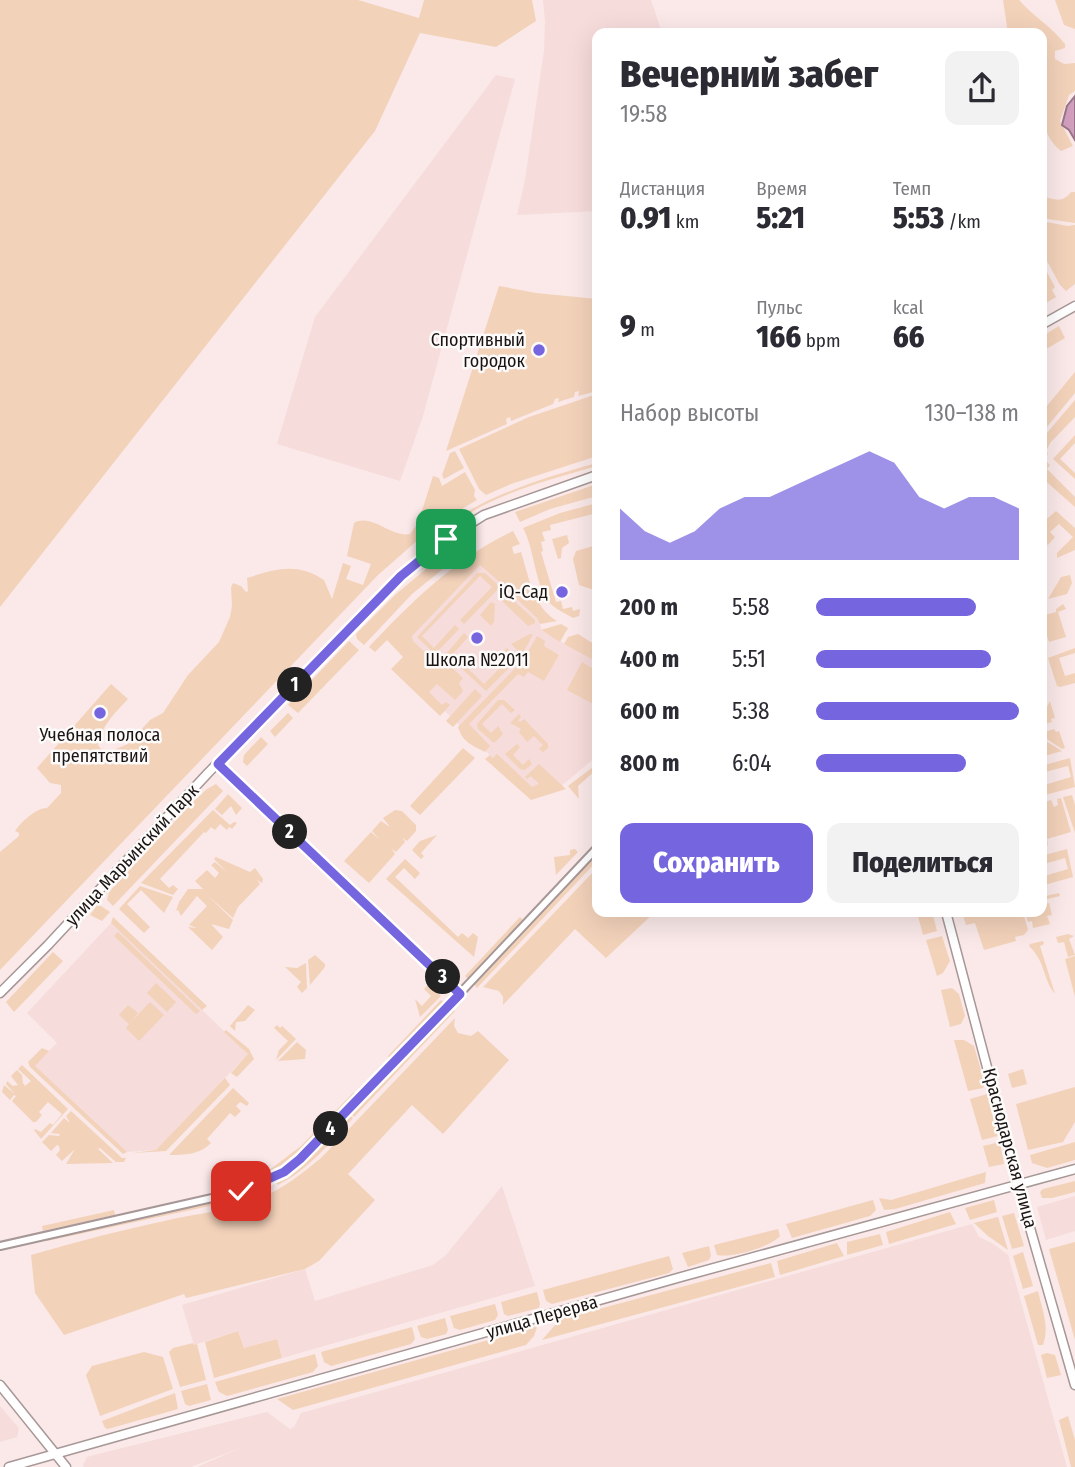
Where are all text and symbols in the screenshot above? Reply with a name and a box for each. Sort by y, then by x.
text: Вечерний забег [620,51,878,97]
button: share [945,51,1019,125]
text: 19:58 [620,100,667,128]
text: Дистанция [620,177,705,200]
text: Время [756,177,807,200]
text: Темп [893,177,931,200]
text: 0.91 [620,200,671,236]
text: 5:21 [756,200,805,236]
text: 5:53 [893,200,944,236]
text: km [671,210,699,233]
text: /km [944,210,981,233]
text: Пульс [756,296,803,319]
text: kcal [893,296,923,319]
text: 9 [620,308,636,344]
text: m [636,318,655,341]
text: 166 [756,319,801,355]
text: 66 [893,319,925,355]
place label: Спортивный городок [431,329,526,372]
text: bpm [801,329,841,352]
marker: Спортивный городок [531,342,547,358]
text: Набор высоты [620,399,759,427]
text: 130–138 m [924,399,1019,427]
pin [416,509,476,569]
icon: arrive [427,520,465,558]
place label: iQ-Сад [499,581,548,603]
marker: iQ-Сад [554,584,570,600]
text: 200 m [620,593,678,621]
text: 5:58 [732,593,770,621]
marker: Школа №2011 [469,630,485,646]
text: 400 m [620,645,679,673]
text: 5:51 [732,645,766,673]
place label: Школа №2011 [425,649,529,671]
pin: 1 [278,668,312,702]
text: 1 [290,673,299,696]
text: 600 m [620,697,679,725]
text: 5:38 [732,697,770,725]
marker: Учебная полоса препятствий [92,705,108,721]
place label: Учебная полоса препятствий [39,724,161,767]
text: 800 m [620,749,680,777]
text: 6:04 [732,749,771,777]
street label: улица Марьинский Парк [61,779,204,930]
pin: 2 [272,814,308,850]
text: 2 [285,820,294,843]
button: Сохранить [620,823,813,903]
button: Поделиться [827,823,1019,903]
pin: 3 [426,960,460,995]
text: 3 [438,965,447,988]
street label: Краснодарская улица [978,1066,1042,1231]
pin: 4 [314,1112,348,1146]
text: 4 [326,1117,335,1140]
pin [211,1161,271,1221]
icon: check [222,1172,260,1210]
street label: улица Перерва [484,1291,600,1343]

